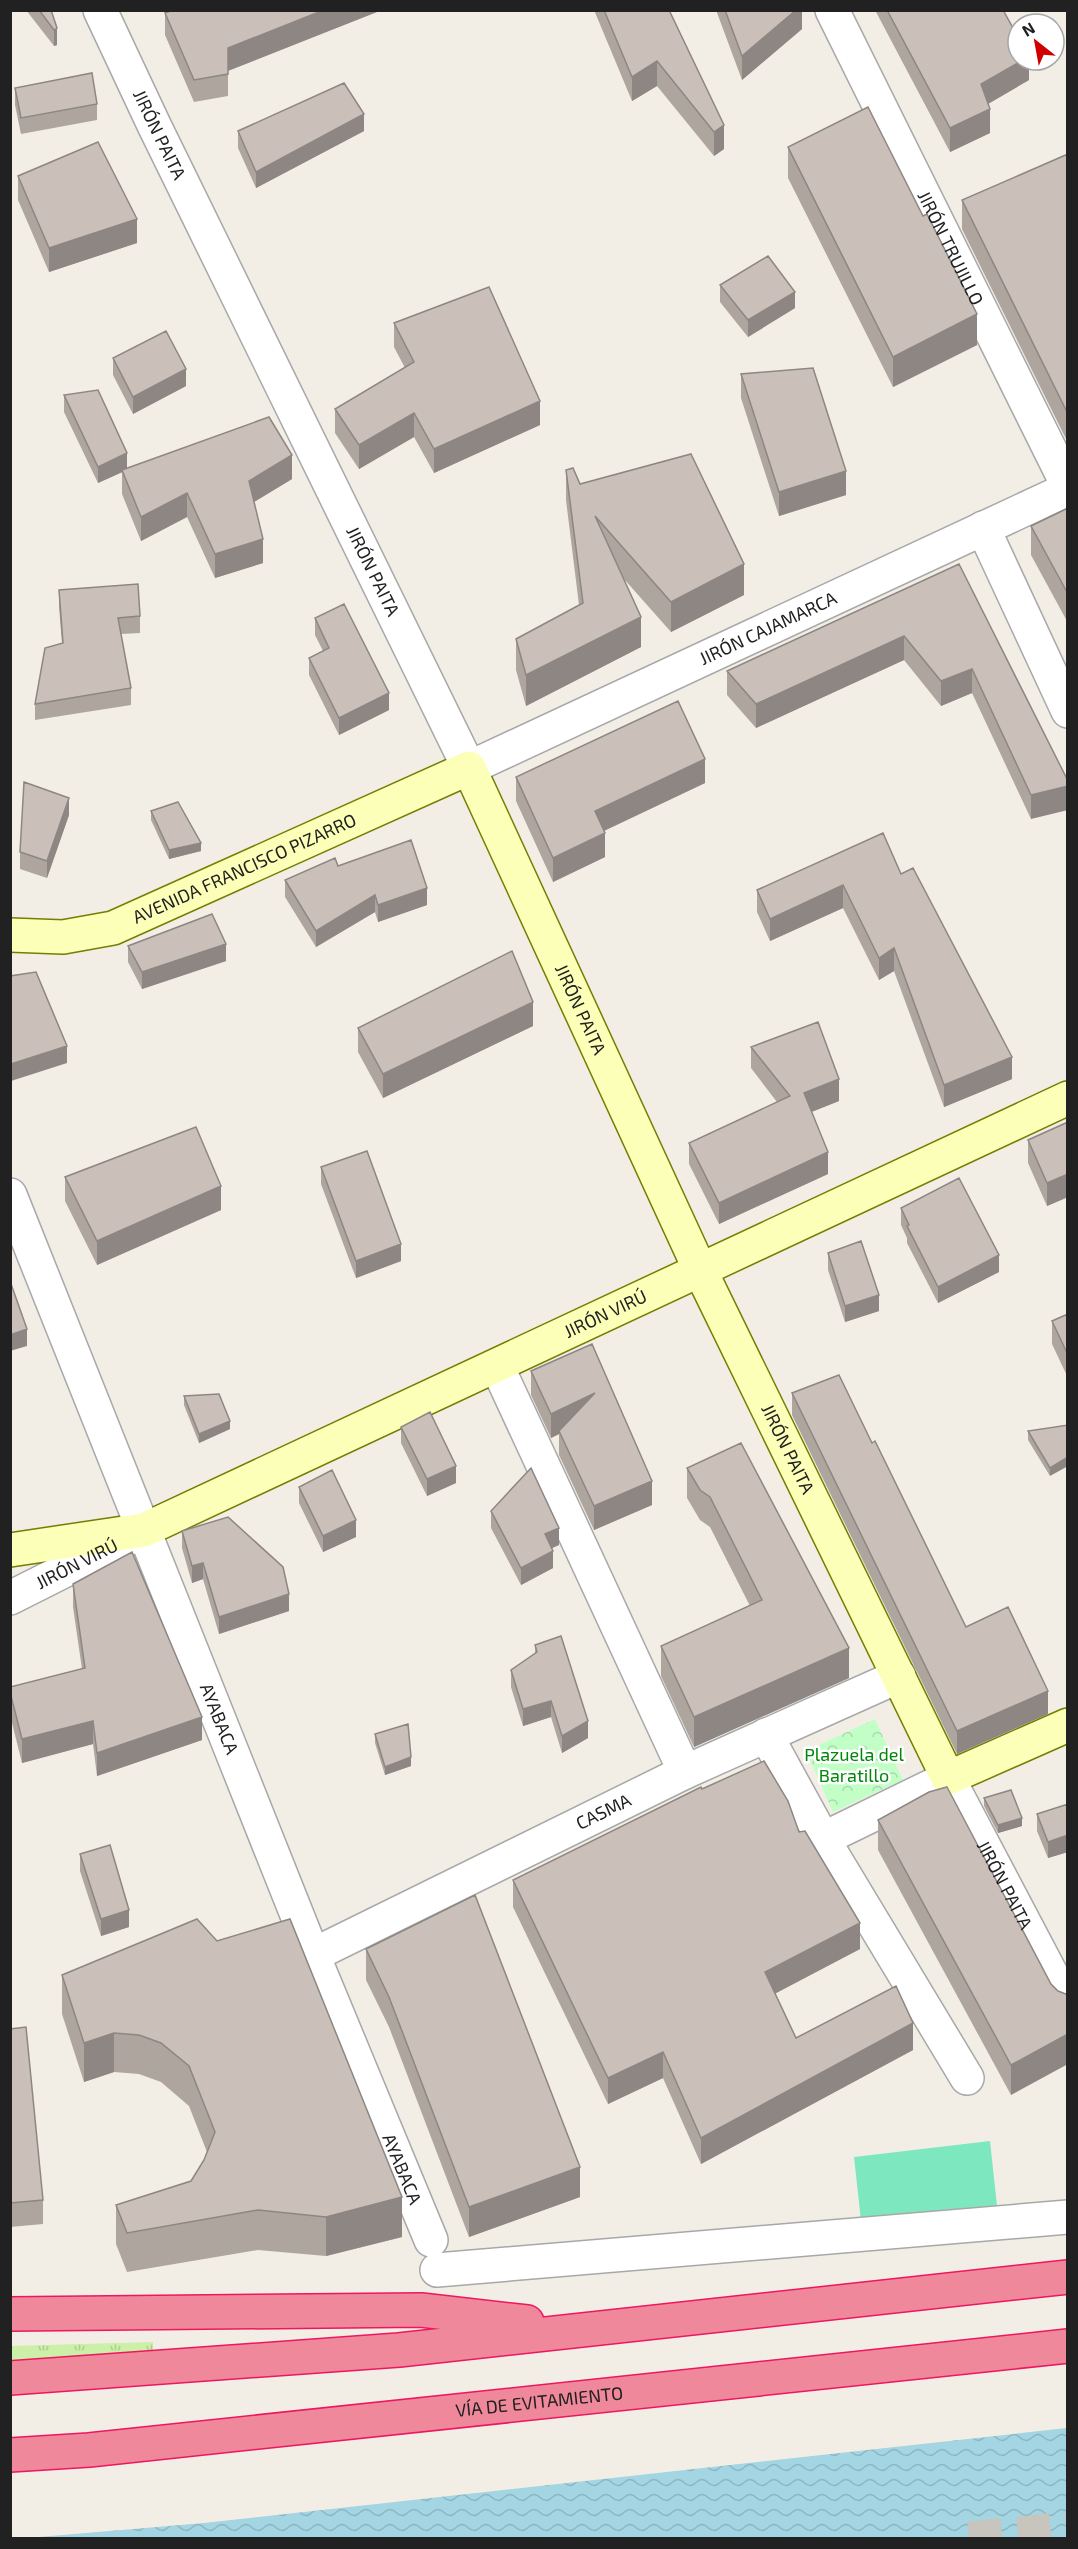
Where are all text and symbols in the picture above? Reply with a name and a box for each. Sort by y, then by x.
north arrow [1006,12,1066,72]
text: N [1018,18,1038,40]
street label: JIRÓN PAITA [129,86,191,184]
street label: JIRÓN TRUJILLO [914,187,989,309]
street label: JIRÓN PAITA [342,522,405,620]
street label: JIRÓN CAJAMARCA [695,586,841,669]
street label: AVENIDA FRANCISCO PIZARRO [129,808,359,928]
street label: JIRÓN PAITA [551,960,612,1059]
street label: JIRÓN VIRÚ [560,1284,650,1342]
street label: JIRÓN PAITA [757,1400,820,1498]
street label: JIRÓN VIRÚ [32,1533,121,1593]
street label: AYABACA [196,1680,244,1758]
park label: Plazuela del Baratillo [804,1743,904,1786]
street label: CASMA [572,1788,635,1834]
street label: JIRÓN PAITA [973,1836,1038,1933]
street label: AYABACA [378,2130,427,2208]
street label: VÍA DE EVITAMIENTO [454,2381,624,2421]

